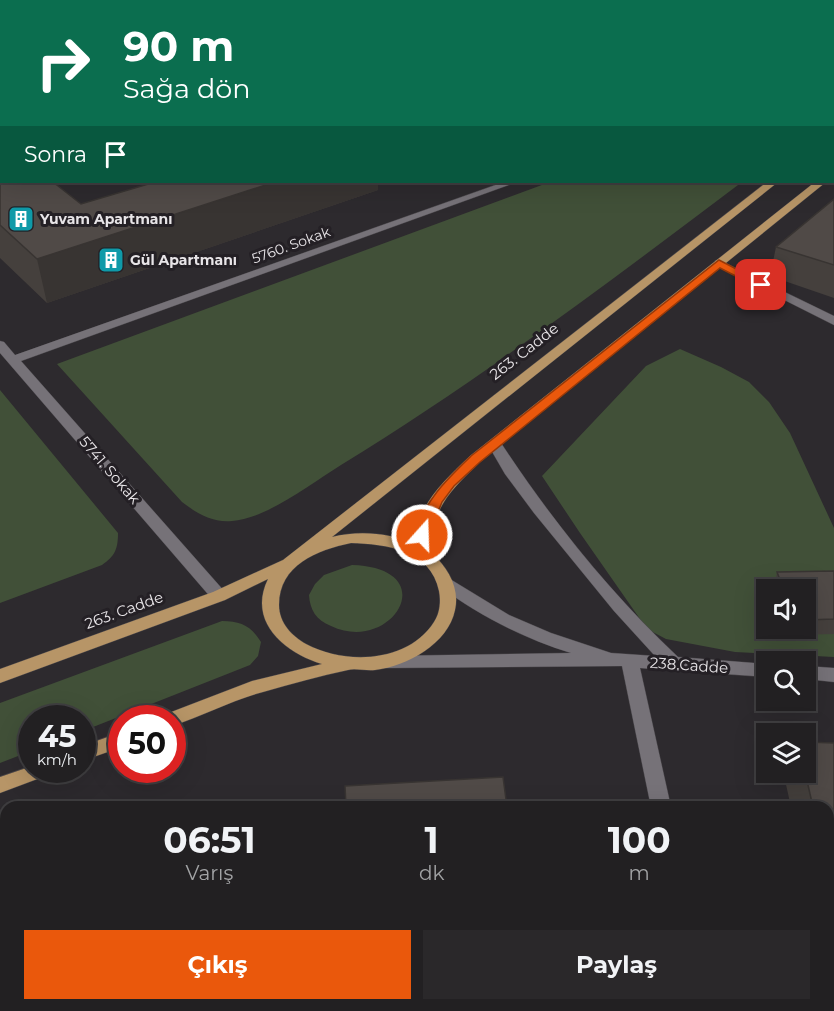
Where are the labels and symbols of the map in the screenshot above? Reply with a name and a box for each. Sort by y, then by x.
building icon: Yuvam Apartmanı [6,204,36,234]
place label: Yuvam Apartmanı [39,210,172,228]
street label: 5760. Sokak [249,222,333,268]
building icon: Gül Apartmanı [96,245,126,275]
place label: Gül Apartmanı [130,251,237,269]
pin [735,259,786,310]
street label: 263. Cadde [486,318,562,384]
street label: 5741. Sokak [75,432,145,508]
position arrow [390,503,454,567]
street label: 263. Cadde [82,587,166,633]
street label: 238.Cadde [649,653,729,677]
speed limit sign: 50 [108,705,186,783]

